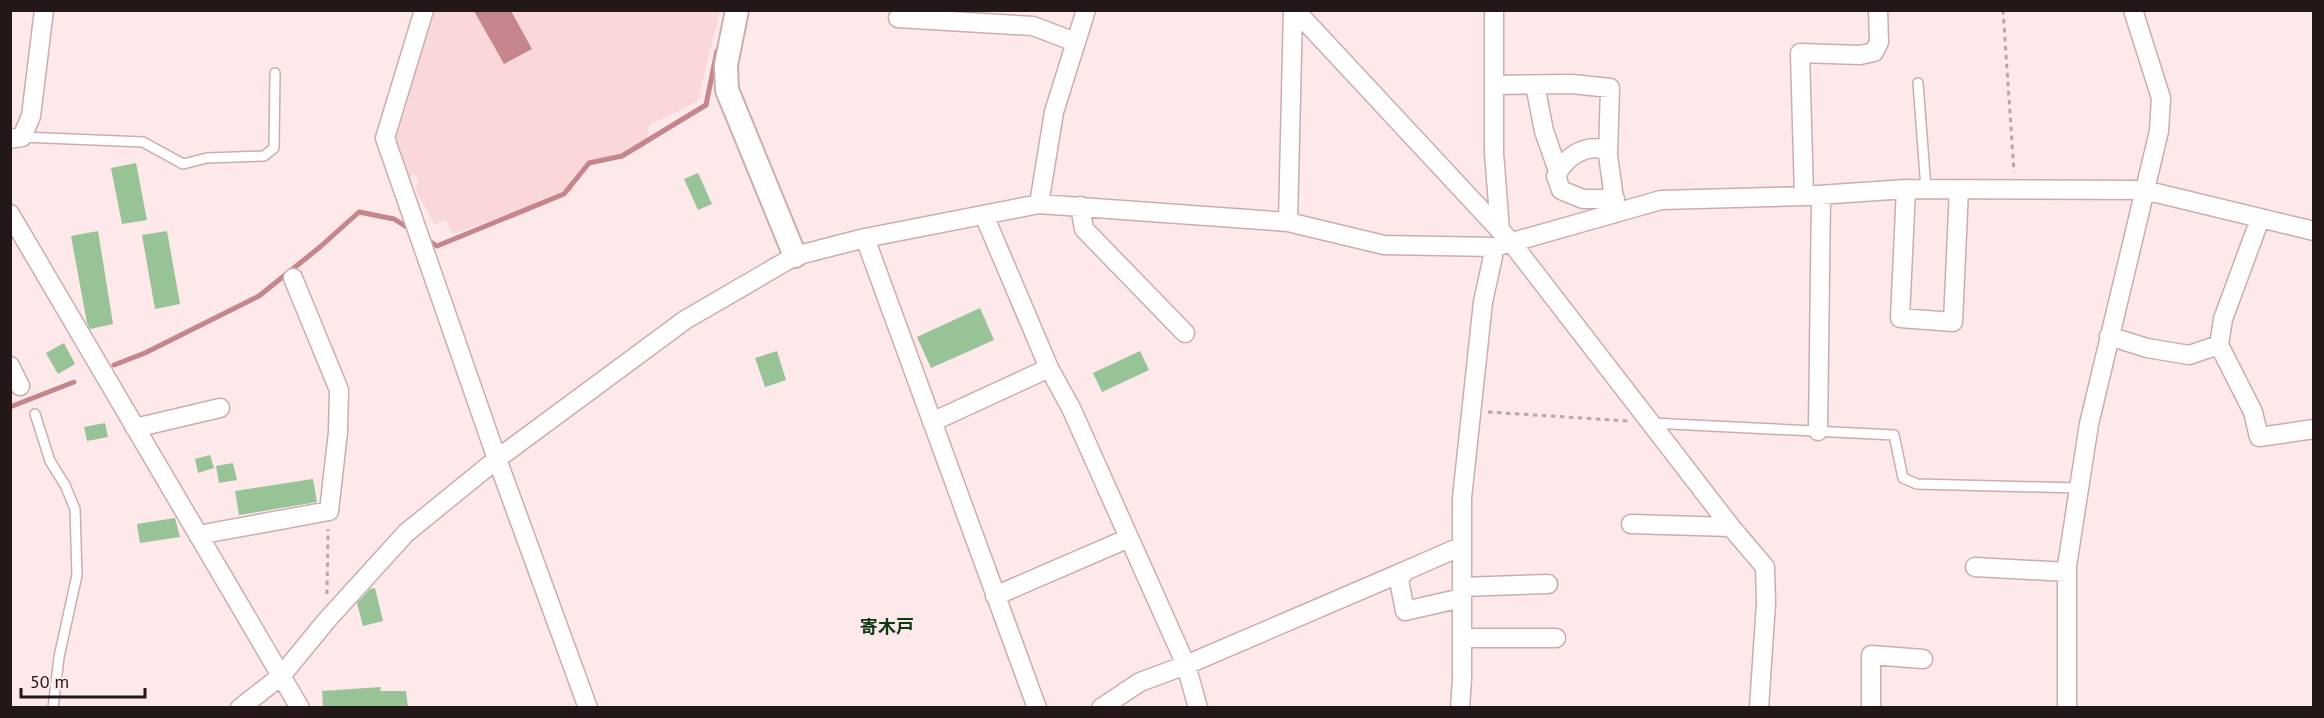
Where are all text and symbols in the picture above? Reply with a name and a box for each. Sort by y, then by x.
district label: 寄木戸 [860,615,914,638]
scale bar [21,661,146,699]
text: 50 m [30,670,69,693]

